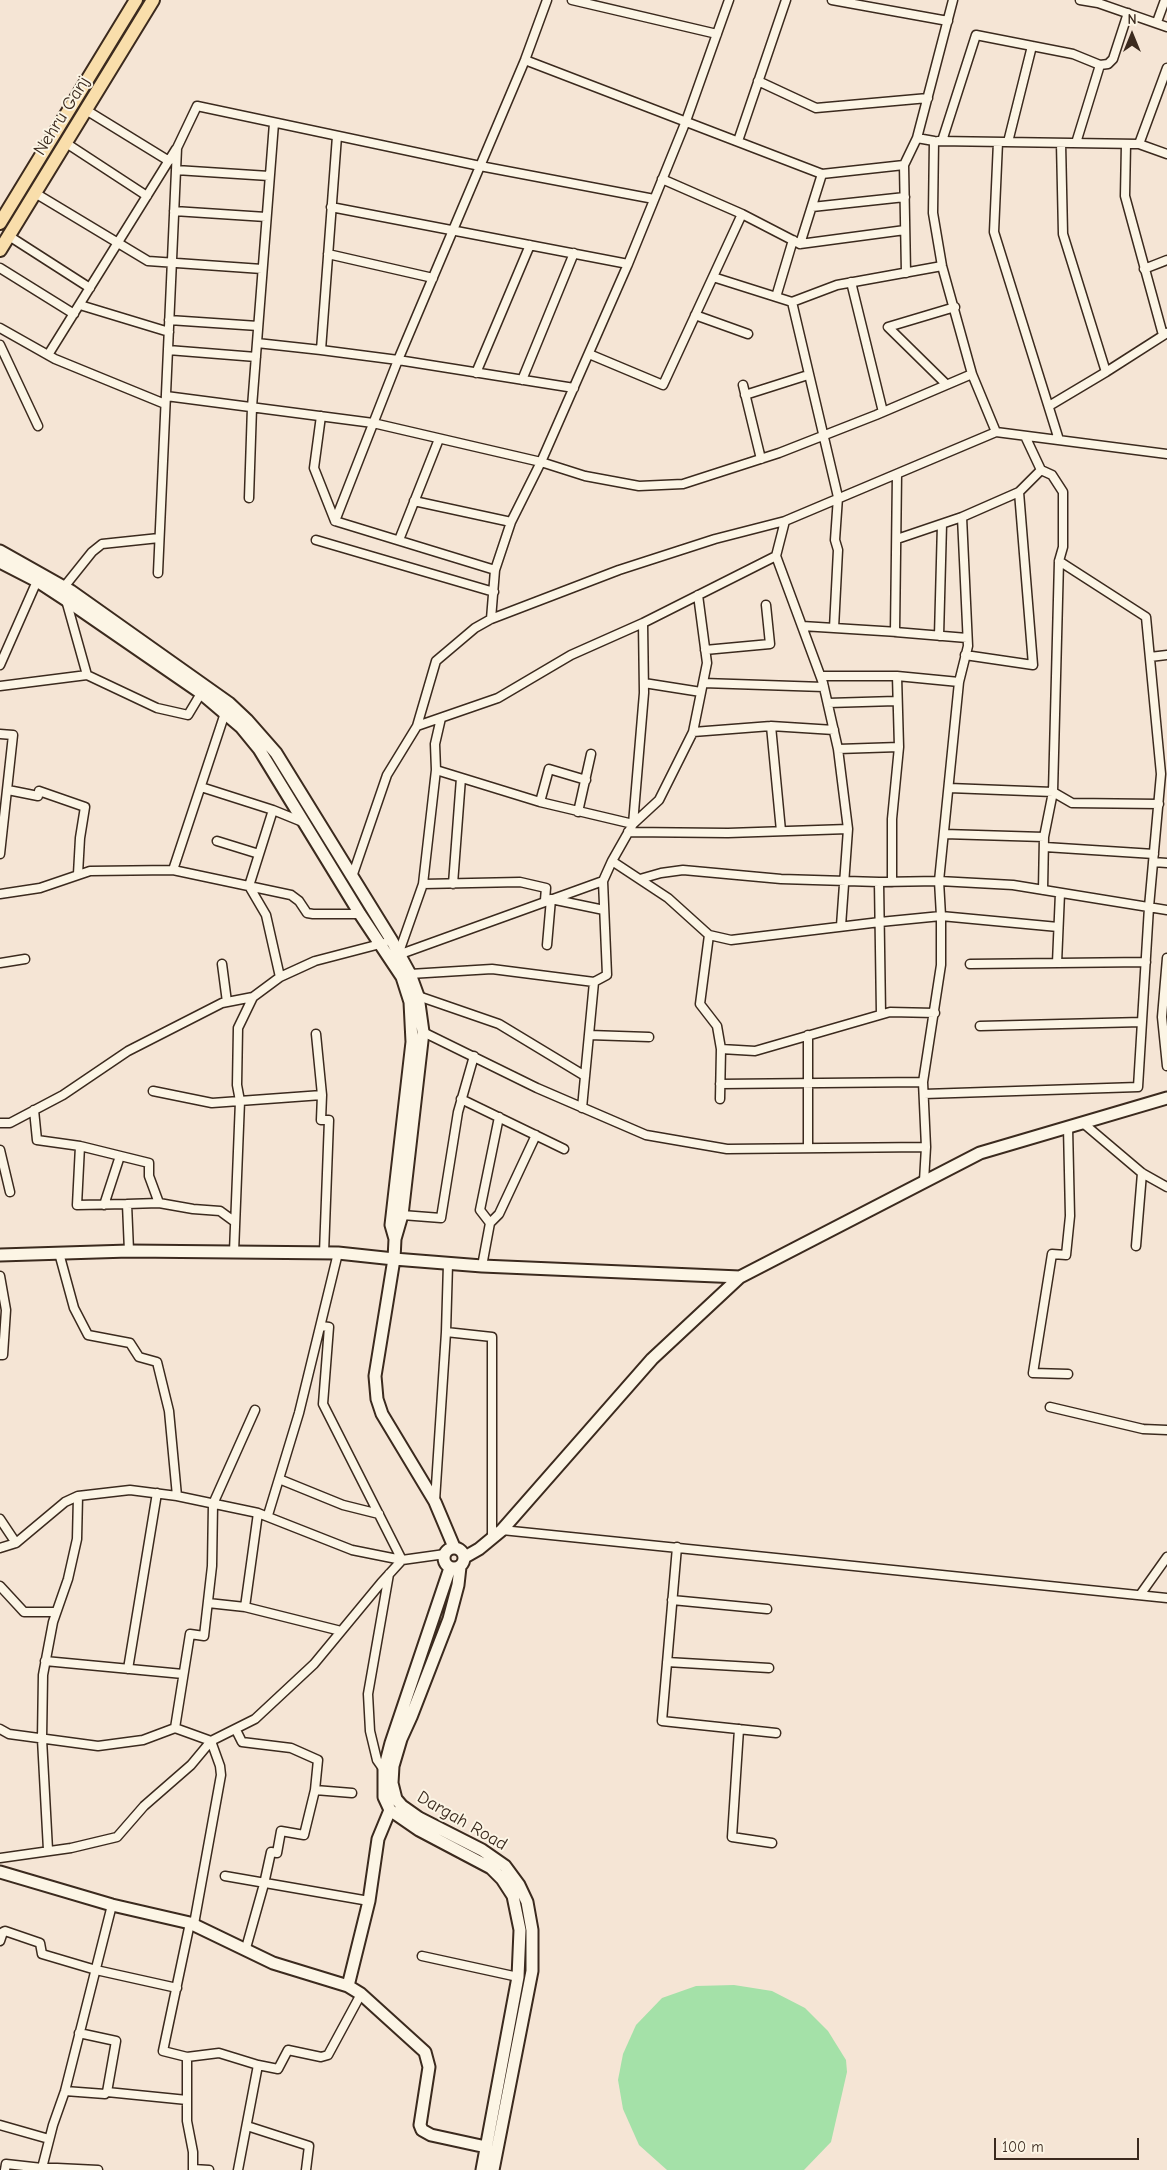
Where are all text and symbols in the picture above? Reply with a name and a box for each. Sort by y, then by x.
north arrow [1107,10,1157,60]
text: N [1127,11,1137,28]
street label: Nehru Ganj [29,72,95,160]
street label: Dargah Road [413,1787,511,1855]
scale bar [997,2128,1142,2160]
text: 100 m [1002,2138,1044,2156]

